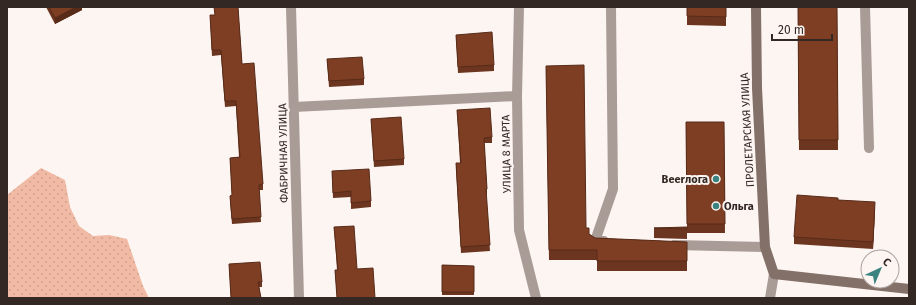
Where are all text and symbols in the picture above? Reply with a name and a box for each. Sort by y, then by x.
scale bar [772,16,832,42]
text: 20 m [778,23,804,37]
street label: ПРОЛЕТАРСКАЯ УЛИЦА [738,72,757,188]
street label: ФАБРИЧНАЯ УЛИЦА [276,102,291,203]
street label: УЛИЦА 8 МАРТА [499,114,514,193]
place label: Beerлога [662,173,708,186]
marker: Beerлога [711,174,721,184]
place label: Ольга [724,200,754,213]
marker: Ольга [711,201,721,211]
north arrow [860,249,900,289]
text: С [880,255,894,270]

